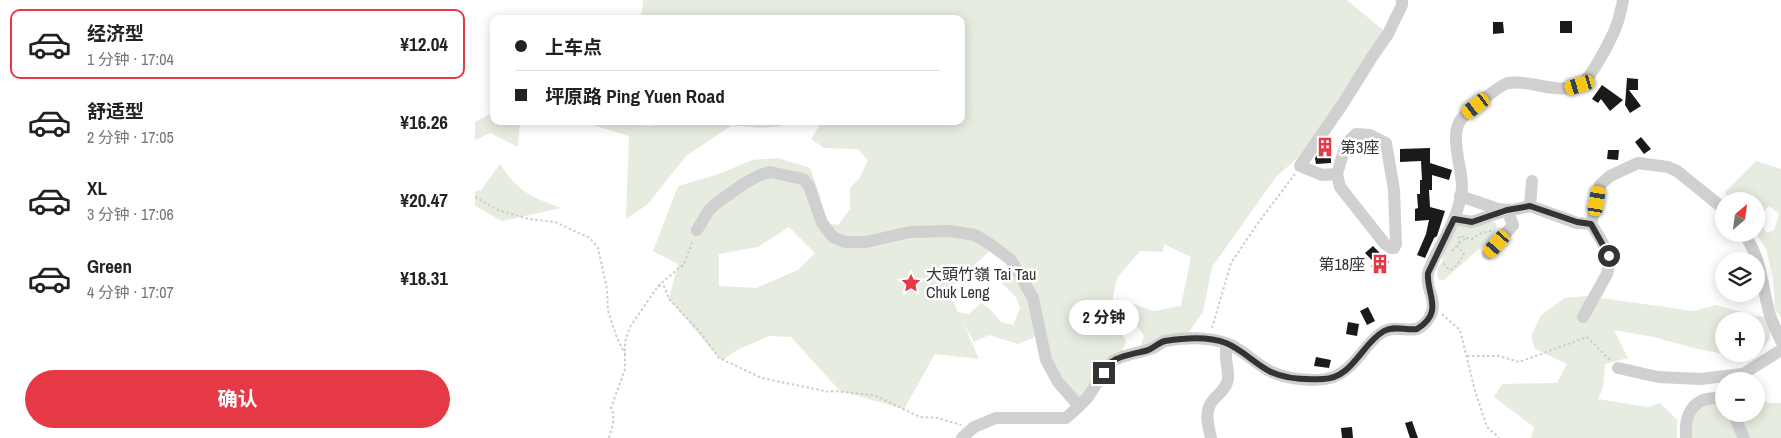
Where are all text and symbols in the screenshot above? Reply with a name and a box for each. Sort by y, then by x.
text: 经济型 [87,20,144,46]
icon: car [27,22,72,67]
text: ¥12.04 [400,31,448,57]
text: 上车点 [545,34,602,60]
text: 1 分钟 · 17:04 [87,48,174,70]
car [1563,73,1596,97]
text: 坪原路 Ping Yuen Road [545,83,725,109]
car [1459,91,1492,121]
text: 舒适型 [87,98,144,124]
icon: car [27,100,72,145]
text: ¥16.26 [400,109,448,135]
text: 2 分钟 · 17:05 [87,126,174,148]
building icon: 第3座 [1314,136,1336,158]
place label: 第3座 [1340,136,1379,158]
text: XL [87,175,107,201]
icon: car [27,178,72,223]
car [1587,185,1606,217]
text: ¥20.47 [400,187,448,213]
north arrow [1715,192,1765,242]
map controls [1715,192,1765,422]
text: 3 分钟 · 17:06 [87,203,174,225]
car [1481,228,1512,260]
route start [1598,245,1620,267]
button: layers [1715,252,1765,302]
text: Green [87,253,132,279]
place label: 第18座 [1318,253,1365,275]
building icon: 第18座 [1369,253,1391,275]
icon: car [27,256,72,301]
place label: 大頭竹嶺 Tai Tau Chuk Leng [926,263,1036,303]
text: ¥18.31 [400,265,448,291]
place icon: 大頭竹嶺 Tai Tau Chuk Leng [900,272,922,294]
text: 4 分钟 · 17:07 [87,281,174,303]
callout: 2 分钟 [1069,300,1139,336]
text: 2 分钟 [1083,306,1125,328]
button: + [1715,312,1765,362]
route end [1093,362,1115,384]
button: 确认 [25,370,450,428]
button: − [1715,372,1765,422]

